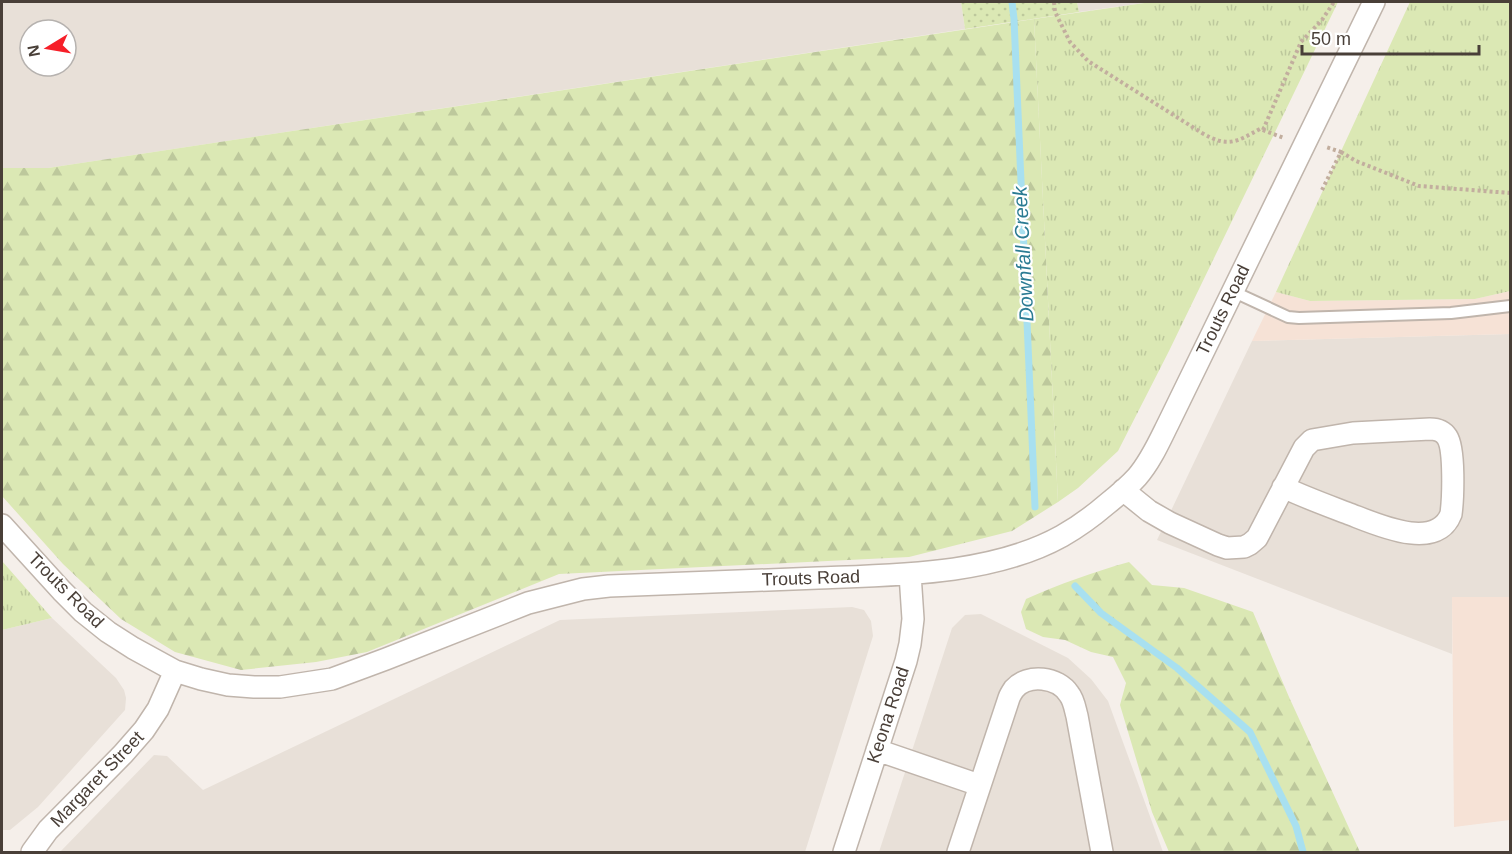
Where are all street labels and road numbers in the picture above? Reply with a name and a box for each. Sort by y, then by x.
street label: Trouts Road [1192,261,1254,359]
street label: Trouts Road [24,548,108,632]
street label: Trouts Road [761,566,861,590]
street label: Keona Road [863,664,913,766]
street label: Margaret Street [46,727,148,831]

